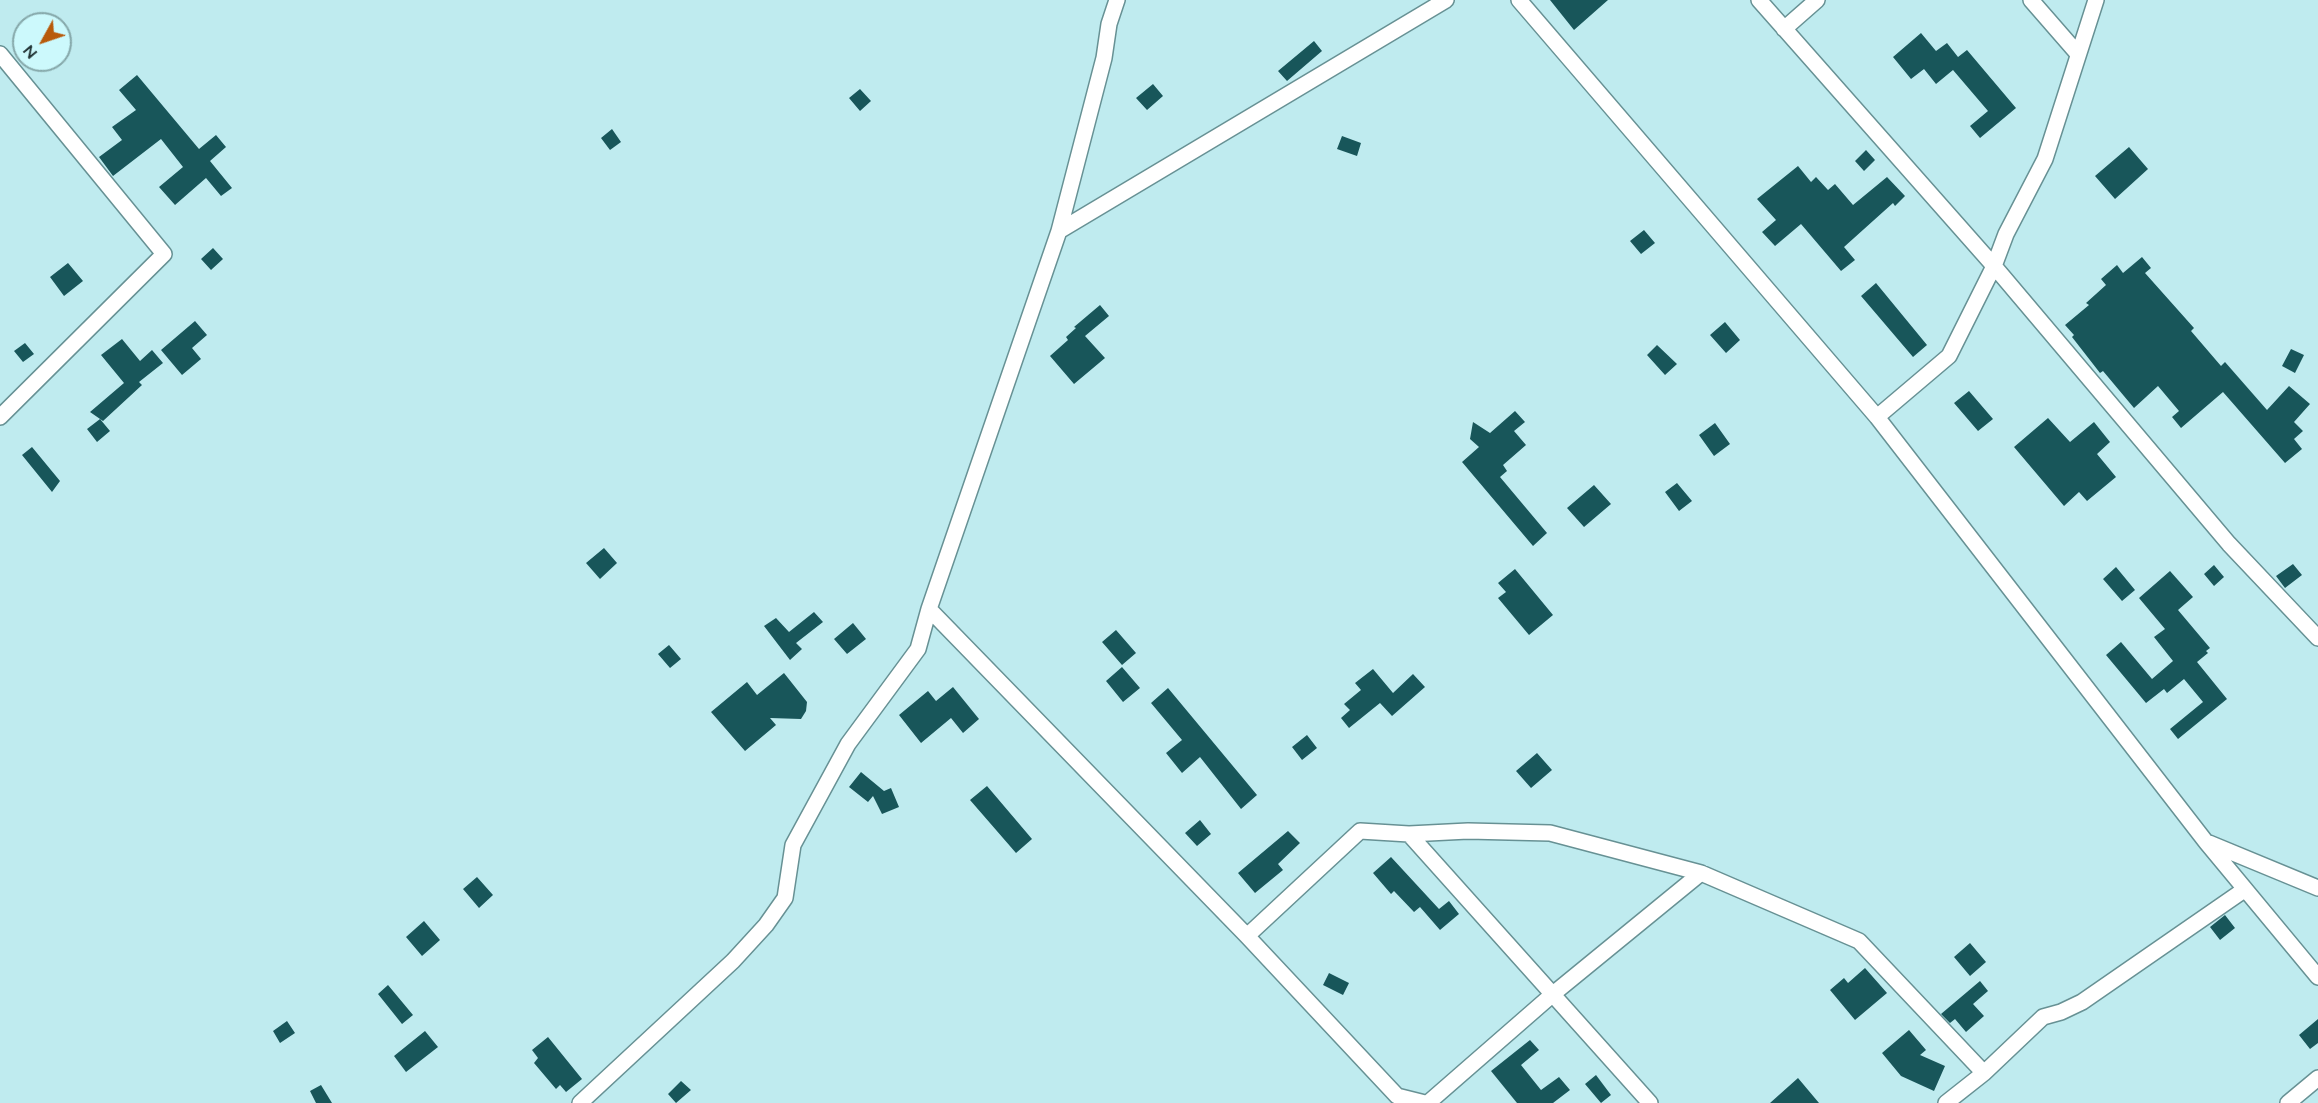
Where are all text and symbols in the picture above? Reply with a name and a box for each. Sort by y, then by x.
north arrow [12,12,72,72]
text: N [18,41,41,63]

